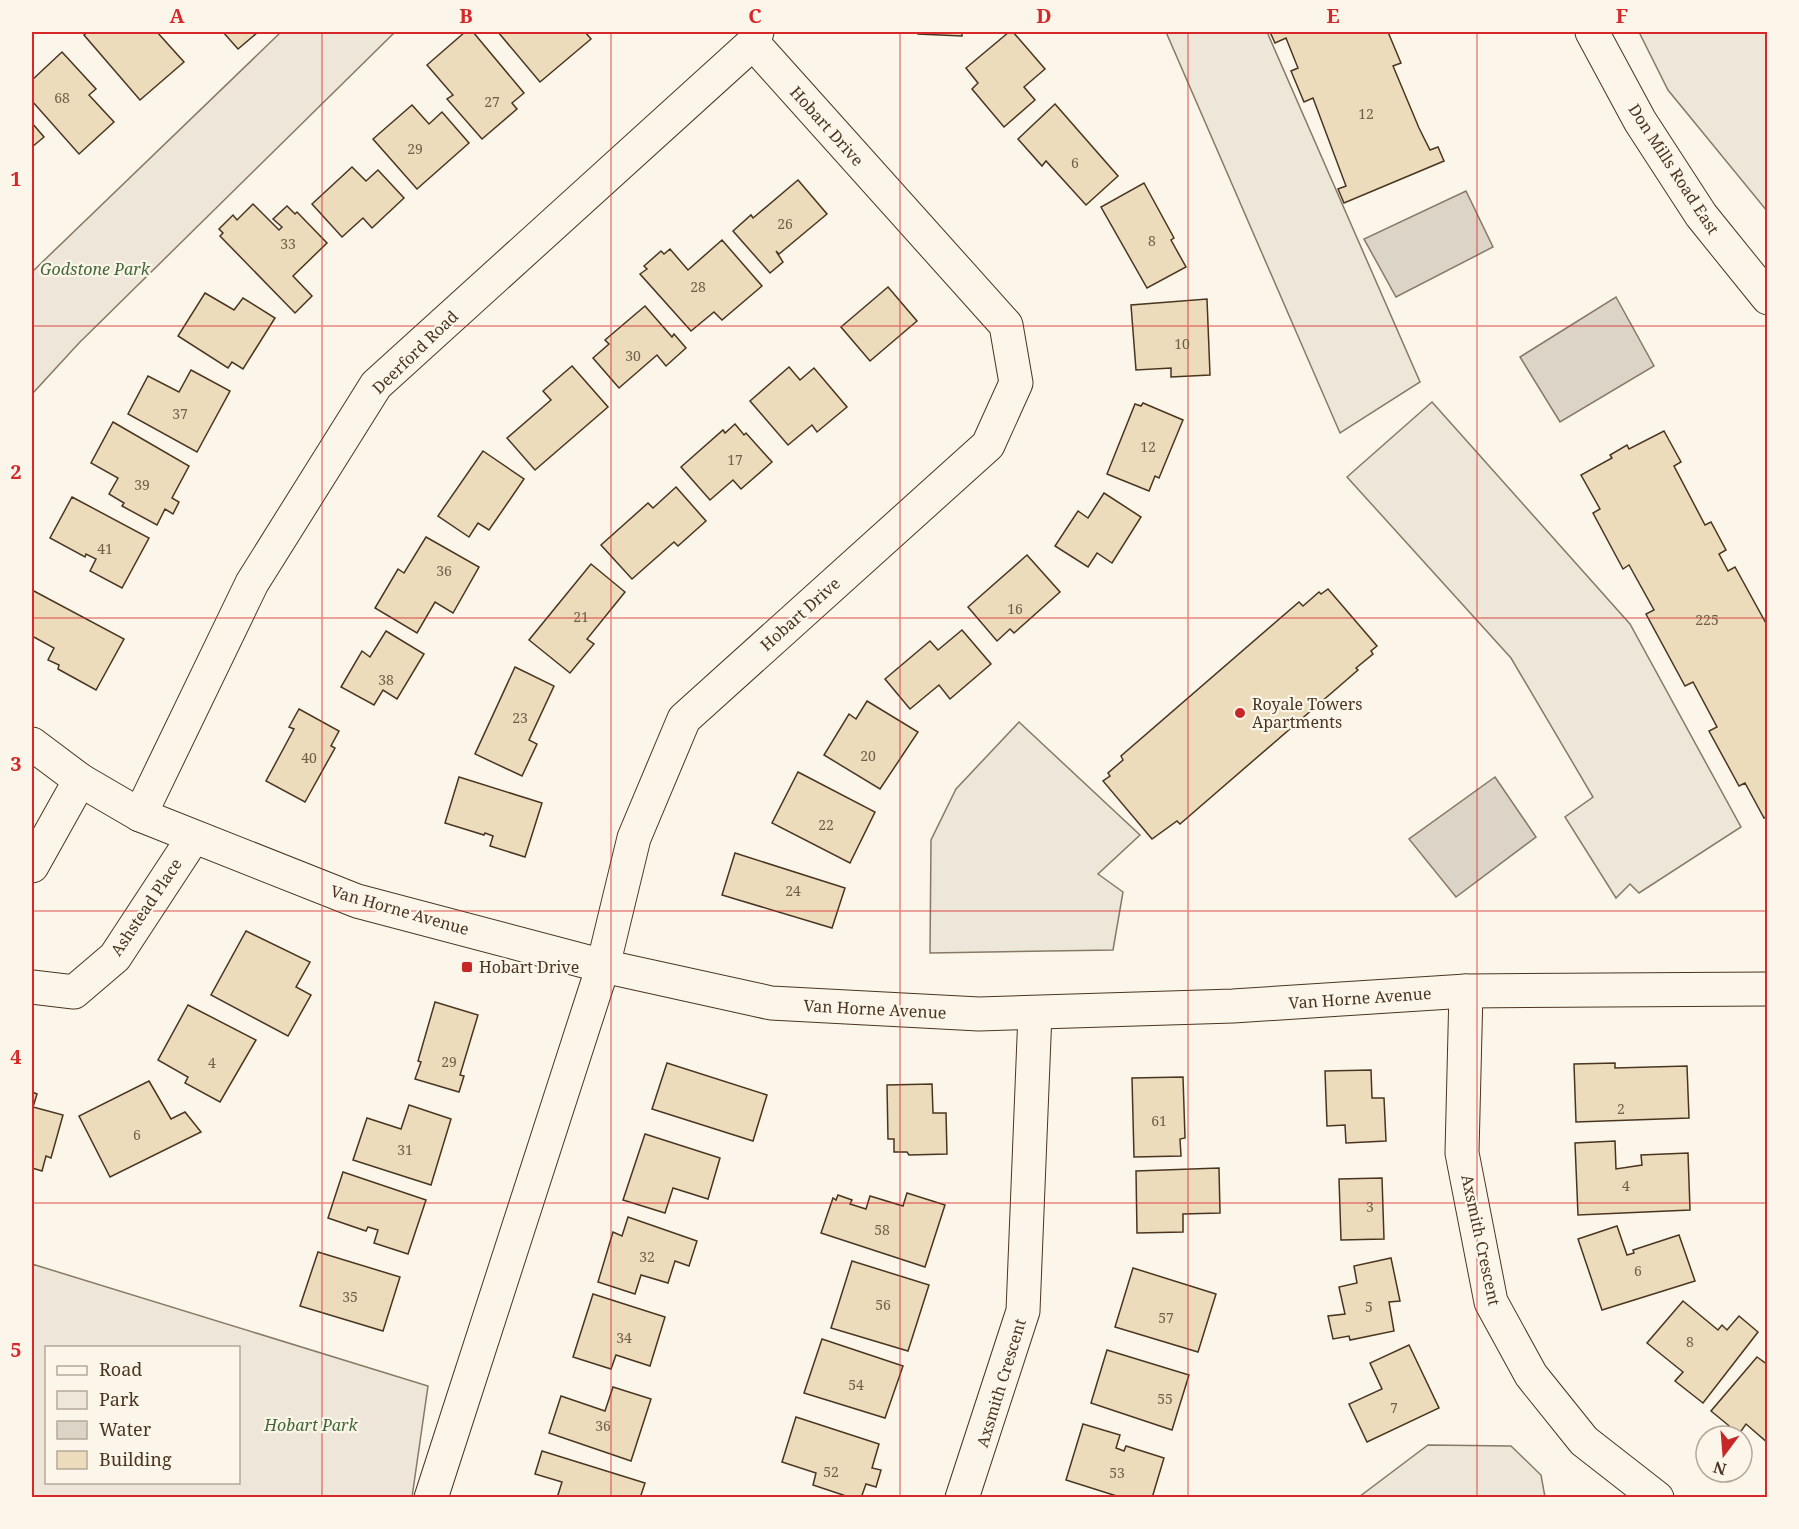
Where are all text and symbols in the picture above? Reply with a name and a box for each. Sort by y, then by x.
text: A [169,2,185,29]
text: B [459,2,473,29]
text: C [748,2,762,29]
text: D [1036,2,1052,29]
text: E [1326,2,1340,29]
text: F [1616,2,1628,29]
street label: Hobart Drive [785,81,869,171]
house number: 68 [54,88,70,107]
house number: 27 [484,92,500,111]
street label: Don Mills Road East [1624,100,1725,239]
house number: 12 [1358,104,1374,123]
house number: 29 [407,139,423,158]
house number: 6 [1071,153,1079,172]
text: 1 [10,165,22,192]
house number: 26 [777,214,793,233]
house number: 8 [1148,231,1156,250]
house number: 33 [280,234,296,253]
park label: Godstone Park [40,258,151,280]
house number: 28 [690,277,706,296]
street label: Deerford Road [367,305,463,399]
house number: 10 [1174,334,1190,353]
house number: 30 [625,346,641,365]
house number: 37 [172,404,188,423]
house number: 12 [1140,437,1156,456]
house number: 17 [727,450,743,469]
text: 2 [10,458,22,485]
house number: 39 [134,475,150,494]
house number: 41 [97,539,113,558]
house number: 36 [436,561,452,580]
street label: Hobart Drive [755,572,845,656]
house number: 16 [1007,599,1023,618]
house number: 21 [573,607,589,626]
house number: 225 [1695,610,1719,629]
house number: 38 [378,670,394,689]
place label: Royale Towers Apartments [1252,693,1362,733]
marker: Royale Towers Apartments [1233,706,1247,720]
house number: 23 [512,708,528,727]
house number: 20 [860,746,876,765]
house number: 40 [301,748,317,767]
text: 3 [10,750,22,777]
house number: 22 [818,815,834,834]
street label: Ashstead Place [105,854,187,960]
street label: Van Horne Avenue [328,880,472,940]
house number: 24 [785,881,801,900]
place label: Hobart Drive [479,956,579,978]
marker: Hobart Drive [460,960,474,974]
street label: Van Horne Avenue [1288,982,1432,1014]
street label: Van Horne Avenue [803,994,947,1024]
text: 4 [10,1043,22,1070]
house number: 29 [441,1052,457,1071]
house number: 4 [208,1053,216,1072]
house number: 2 [1617,1099,1625,1118]
house number: 61 [1151,1111,1167,1130]
house number: 6 [133,1125,141,1144]
house number: 31 [397,1140,413,1159]
street label: Axsmith Crescent [1456,1172,1506,1308]
house number: 4 [1622,1176,1630,1195]
house number: 3 [1366,1197,1374,1216]
house number: 58 [874,1220,890,1239]
house number: 32 [639,1247,655,1266]
house number: 6 [1634,1261,1642,1280]
house number: 35 [342,1287,358,1306]
house number: 56 [875,1295,891,1314]
house number: 5 [1365,1297,1373,1316]
house number: 57 [1158,1308,1174,1327]
street label: Axsmith Crescent [971,1316,1031,1450]
house number: 34 [616,1328,632,1347]
house number: 8 [1686,1332,1694,1351]
text: 5 [10,1336,22,1363]
legend [45,1346,240,1484]
text: Road [99,1357,142,1381]
house number: 54 [848,1375,864,1394]
text: Park [99,1387,139,1411]
house number: 55 [1157,1389,1173,1408]
house number: 7 [1390,1398,1398,1417]
park label: Hobart Park [263,1414,359,1436]
house number: 36 [595,1416,611,1435]
text: Water [99,1417,152,1441]
north arrow [1694,1424,1754,1484]
text: Building [99,1447,172,1471]
text: N [1710,1456,1729,1481]
house number: 52 [823,1462,839,1481]
house number: 53 [1109,1463,1125,1482]

